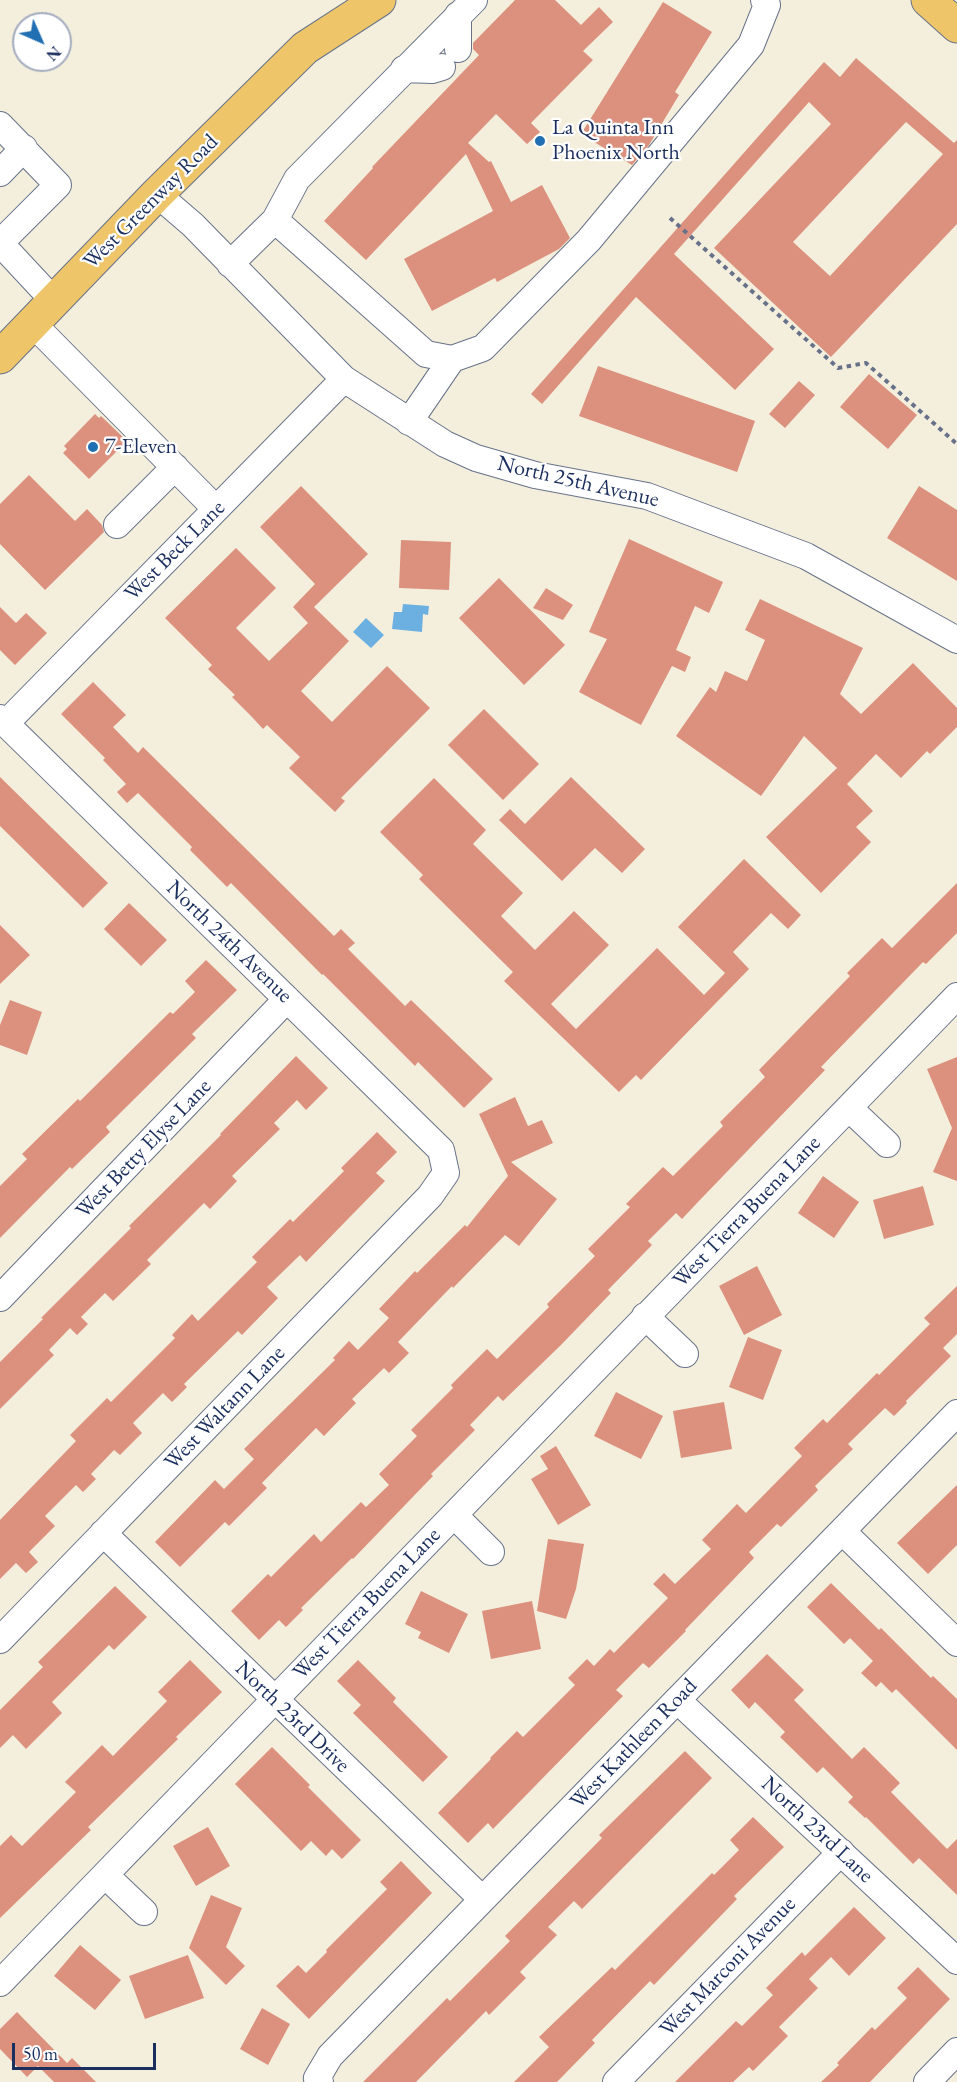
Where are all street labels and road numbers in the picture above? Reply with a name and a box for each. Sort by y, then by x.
street label: West Greenway Road [78,129,224,275]
street label: North 25th Avenue [495,451,661,513]
street label: West Beck Lane [119,495,231,607]
street label: North 24th Avenue [160,875,298,1009]
street label: West Betty Elyse Lane [71,1074,217,1224]
street label: West Tierra Buena Lane [668,1130,826,1294]
street label: West Waltann Lane [159,1341,291,1475]
street label: West Tierra Buena Lane [288,1522,446,1686]
street label: North 23rd Drive [229,1656,355,1778]
street label: West Kathleen Road [565,1673,703,1815]
street label: North 23rd Lane [755,1771,879,1889]
street label: West Marconi Avenue [654,1892,802,2042]

